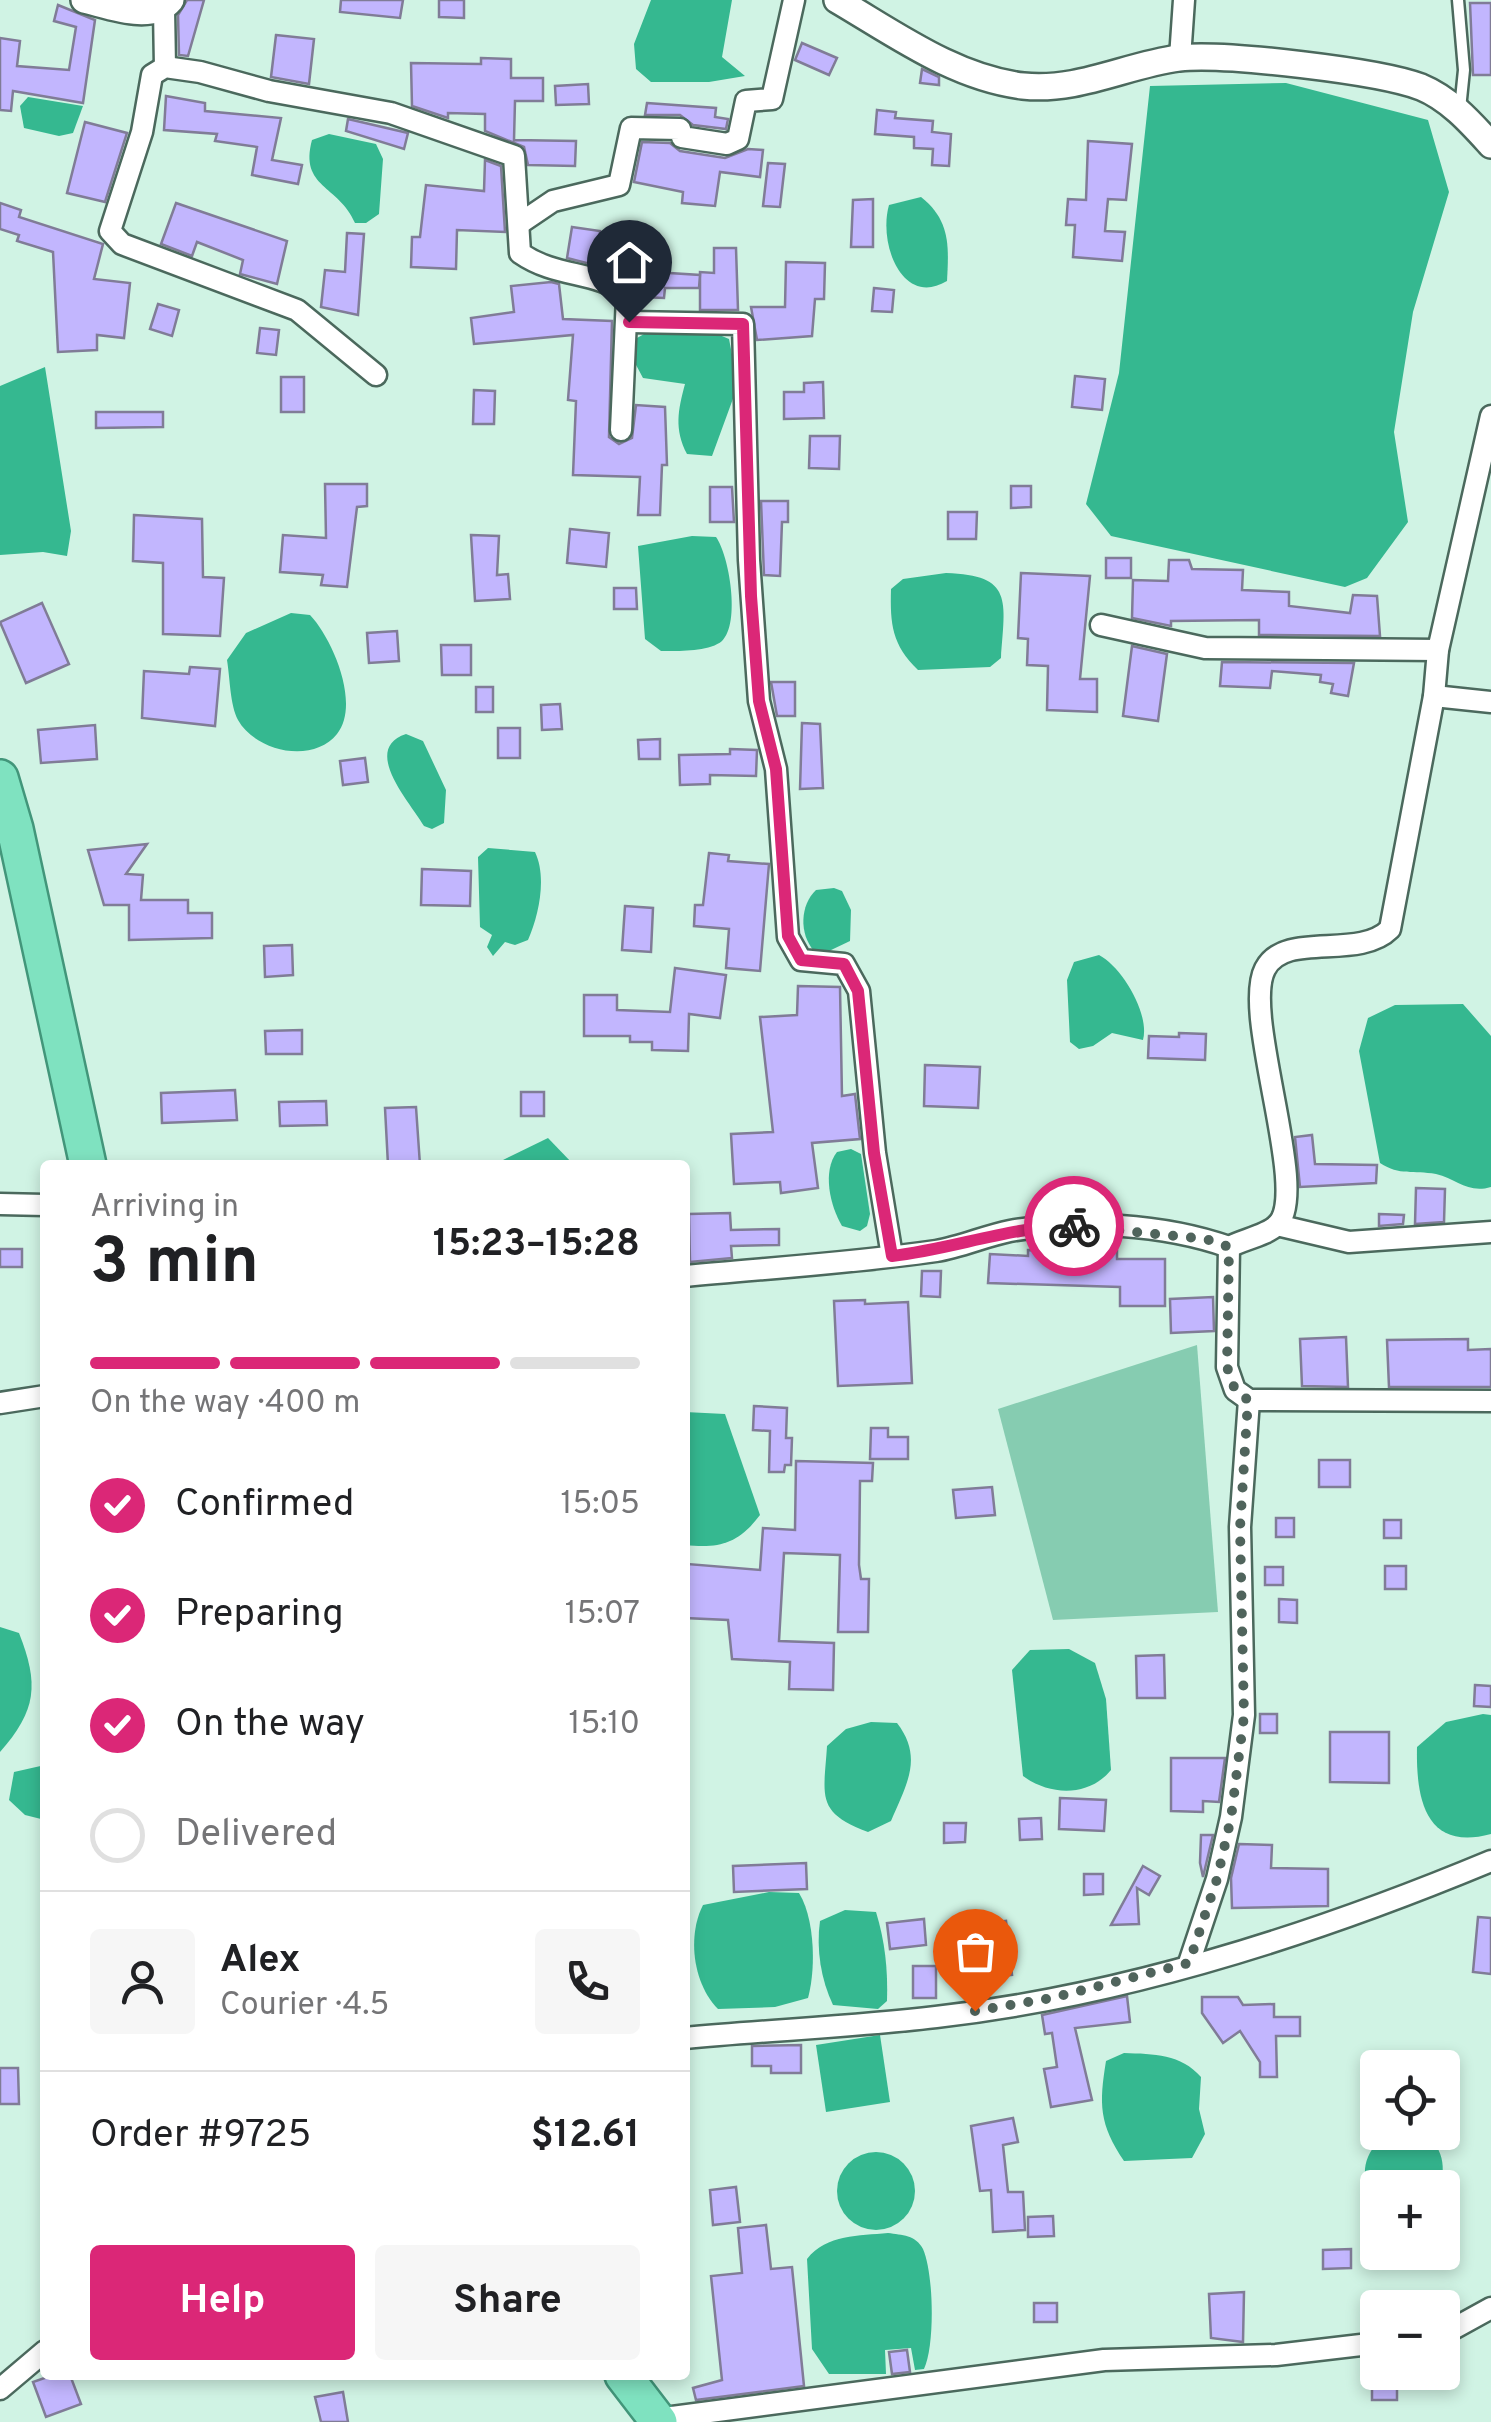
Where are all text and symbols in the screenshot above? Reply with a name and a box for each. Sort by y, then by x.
pin [587,220,672,323]
icon: home [602,235,657,290]
courier [1024,1176,1124,1276]
text: Arriving in [90,1188,239,1228]
icon: bike [1047,1199,1102,1254]
text: 15:23–15:28 [433,1221,640,1270]
text: 3 min [90,1224,259,1306]
text: On the way · 400 m [90,1384,360,1424]
icon: check [90,1478,145,1533]
text: Confirmed [175,1481,354,1530]
text: 15:05 [561,1485,640,1525]
icon: check [90,1588,145,1643]
text: Preparing [175,1591,344,1640]
text: 15:07 [565,1595,640,1635]
icon: check [90,1698,145,1753]
text: On the way [175,1701,365,1750]
text: 15:10 [569,1705,640,1745]
text: Delivered [175,1811,337,1860]
pin [933,1909,1018,2012]
icon: bag [948,1924,1003,1979]
button: person [90,1929,195,2034]
button: phone [535,1929,640,2034]
text: Alex [220,1937,300,1986]
text: Courier · 4.5 [220,1986,389,2026]
map controls [1360,2050,1460,2390]
button: locate [1360,2050,1460,2150]
text: Order #9725 [90,2112,311,2161]
text: $12.61 [531,2112,640,2161]
button: + [1360,2170,1460,2270]
button: Help [90,2245,355,2360]
button: Share [375,2245,640,2360]
button: − [1360,2290,1460,2390]

